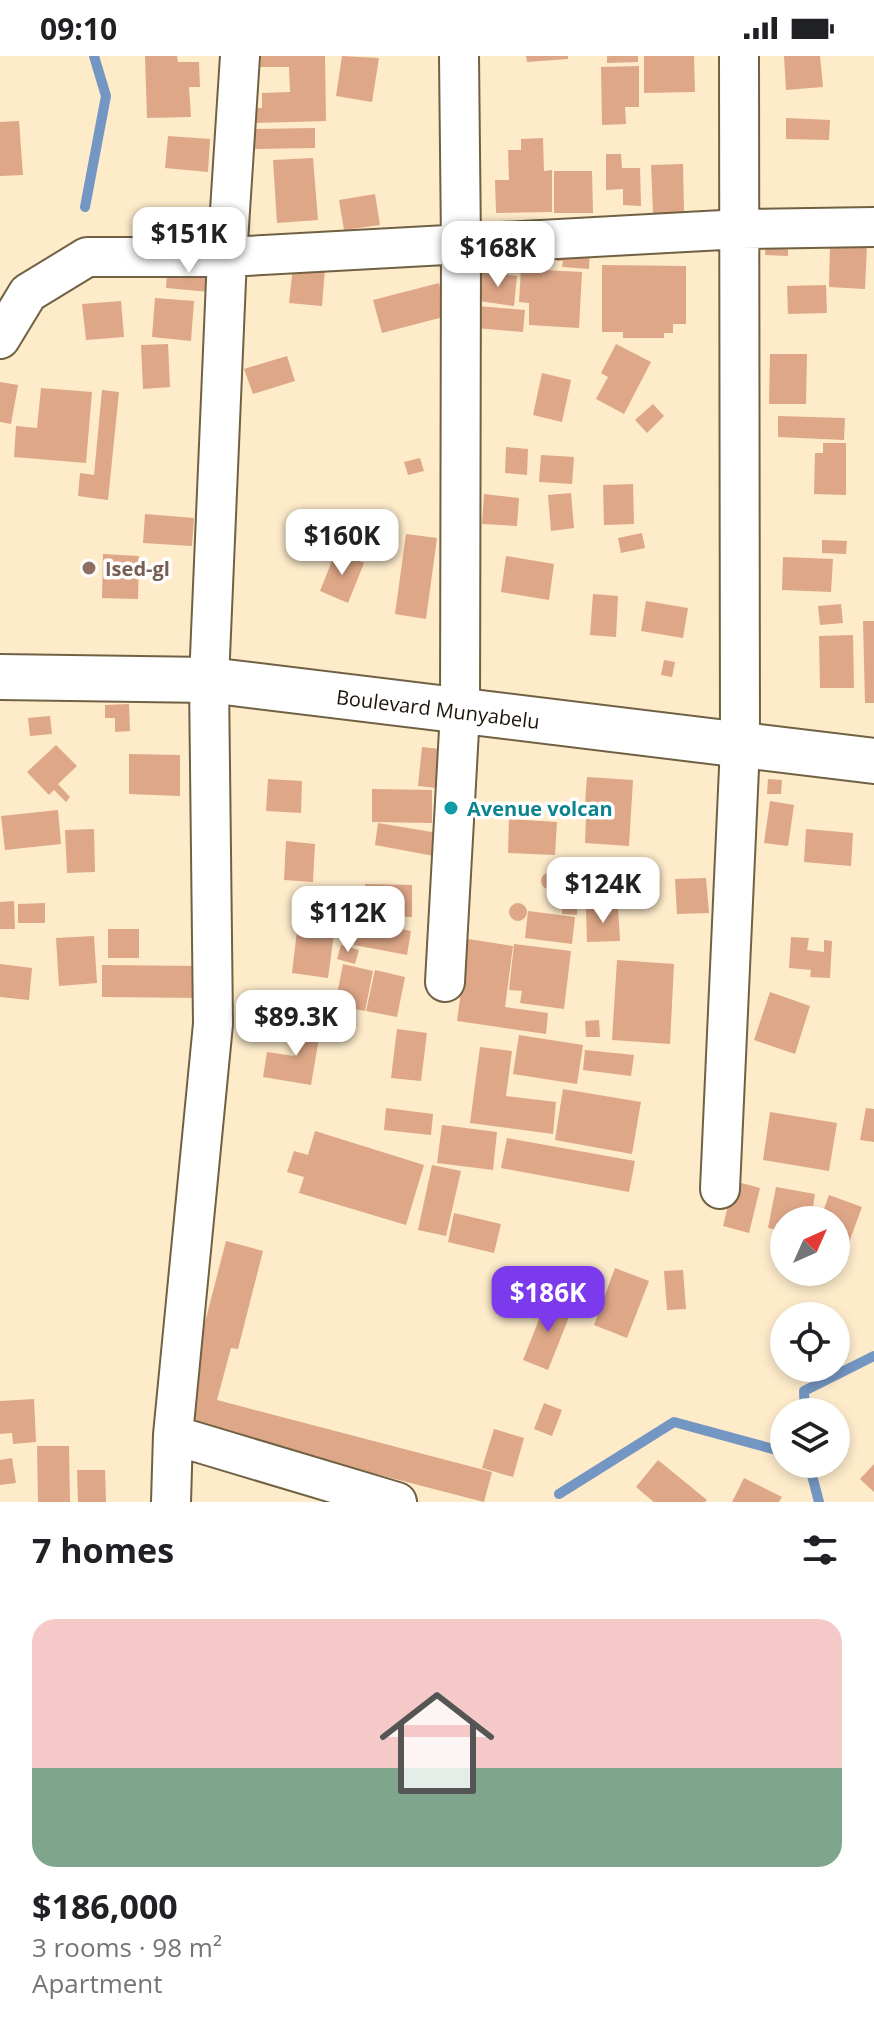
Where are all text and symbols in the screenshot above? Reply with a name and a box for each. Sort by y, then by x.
text: 09:10 [40,8,117,49]
pin: $151K [133,207,245,275]
text: $151K [151,215,227,251]
pin: $168K [442,221,554,289]
text: $168K [460,229,536,265]
pin: $160K [286,509,398,577]
text: $160K [304,517,380,553]
place label: Ised-gl [105,555,170,582]
marker: Ised-gl [80,559,98,577]
street label: Boulevard Munyabelu [335,683,541,735]
place label: Avenue volcan [467,795,613,822]
marker: Avenue volcan [442,799,460,817]
pin: $124K [547,857,659,925]
text: $124K [565,865,641,901]
pin: $112K [292,886,404,954]
text: $112K [310,894,386,930]
pin: $89.3K [231,990,361,1058]
text: $89.3K [254,998,338,1034]
north arrow [770,1206,850,1286]
map controls [770,1206,850,1478]
pin: $186K [492,1266,604,1334]
text: $186K [510,1274,586,1310]
button: locate [770,1302,850,1382]
button: layers [770,1398,850,1478]
text: 7 homes [32,1527,174,1573]
icon: filters [798,1528,842,1572]
icon: home [365,1671,509,1815]
text: $186,000 [32,1883,178,1929]
text: 3 rooms · 98 m² [32,1929,222,1965]
text: Apartment [32,1965,163,2001]

